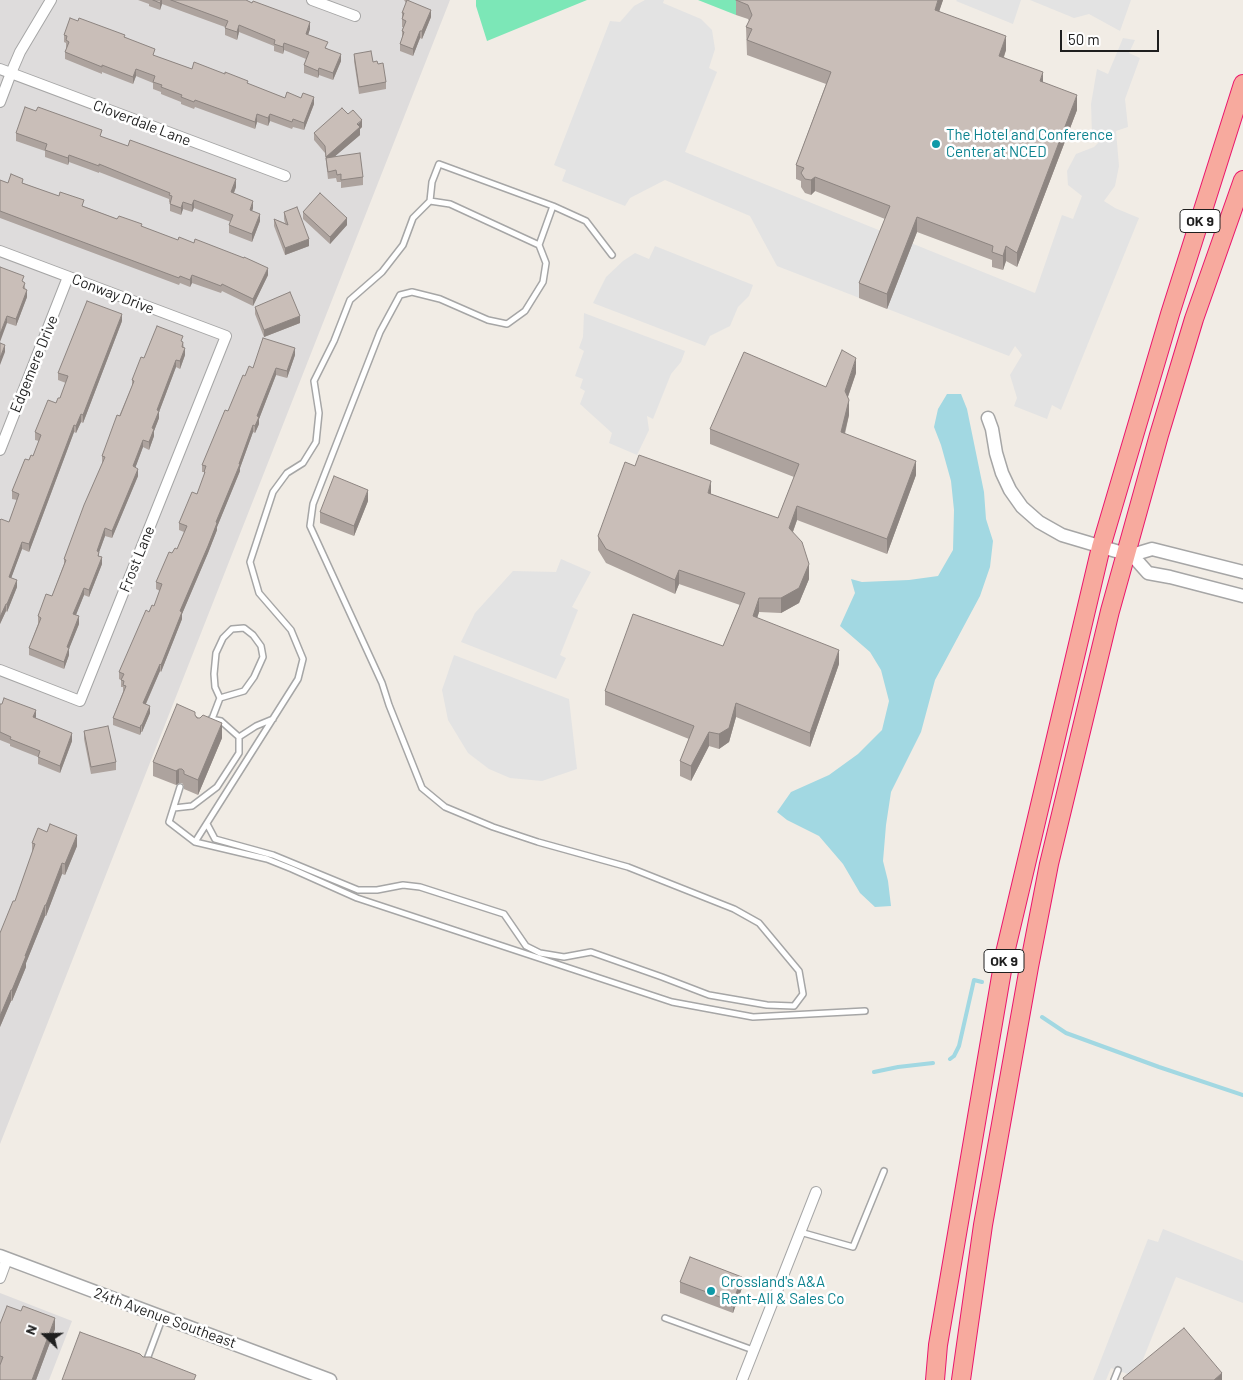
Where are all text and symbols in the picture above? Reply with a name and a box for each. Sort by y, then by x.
scale bar [1063,20,1162,52]
text: 50 m [1068,30,1100,48]
street label: Cloverdale Lane [91,96,193,150]
place label: The Hotel and Conference Center at NCED [946,126,1113,161]
marker: The Hotel and Conference Center at NCED [930,138,942,150]
road number: OK 9 [1180,210,1220,232]
street label: Conway Drive [69,270,157,318]
street label: Edgemere Drive [6,313,62,415]
street label: Frost Lane [116,523,158,595]
road number: OK 9 [984,949,1024,972]
place label: Crossland's A&A Rent-All & Sales Co [721,1273,844,1308]
street label: 24th Avenue Southeast [91,1284,239,1352]
marker: Crossland's A&A Rent-All & Sales Co [705,1285,717,1297]
north arrow [20,1310,70,1360]
text: N [21,1322,40,1337]

